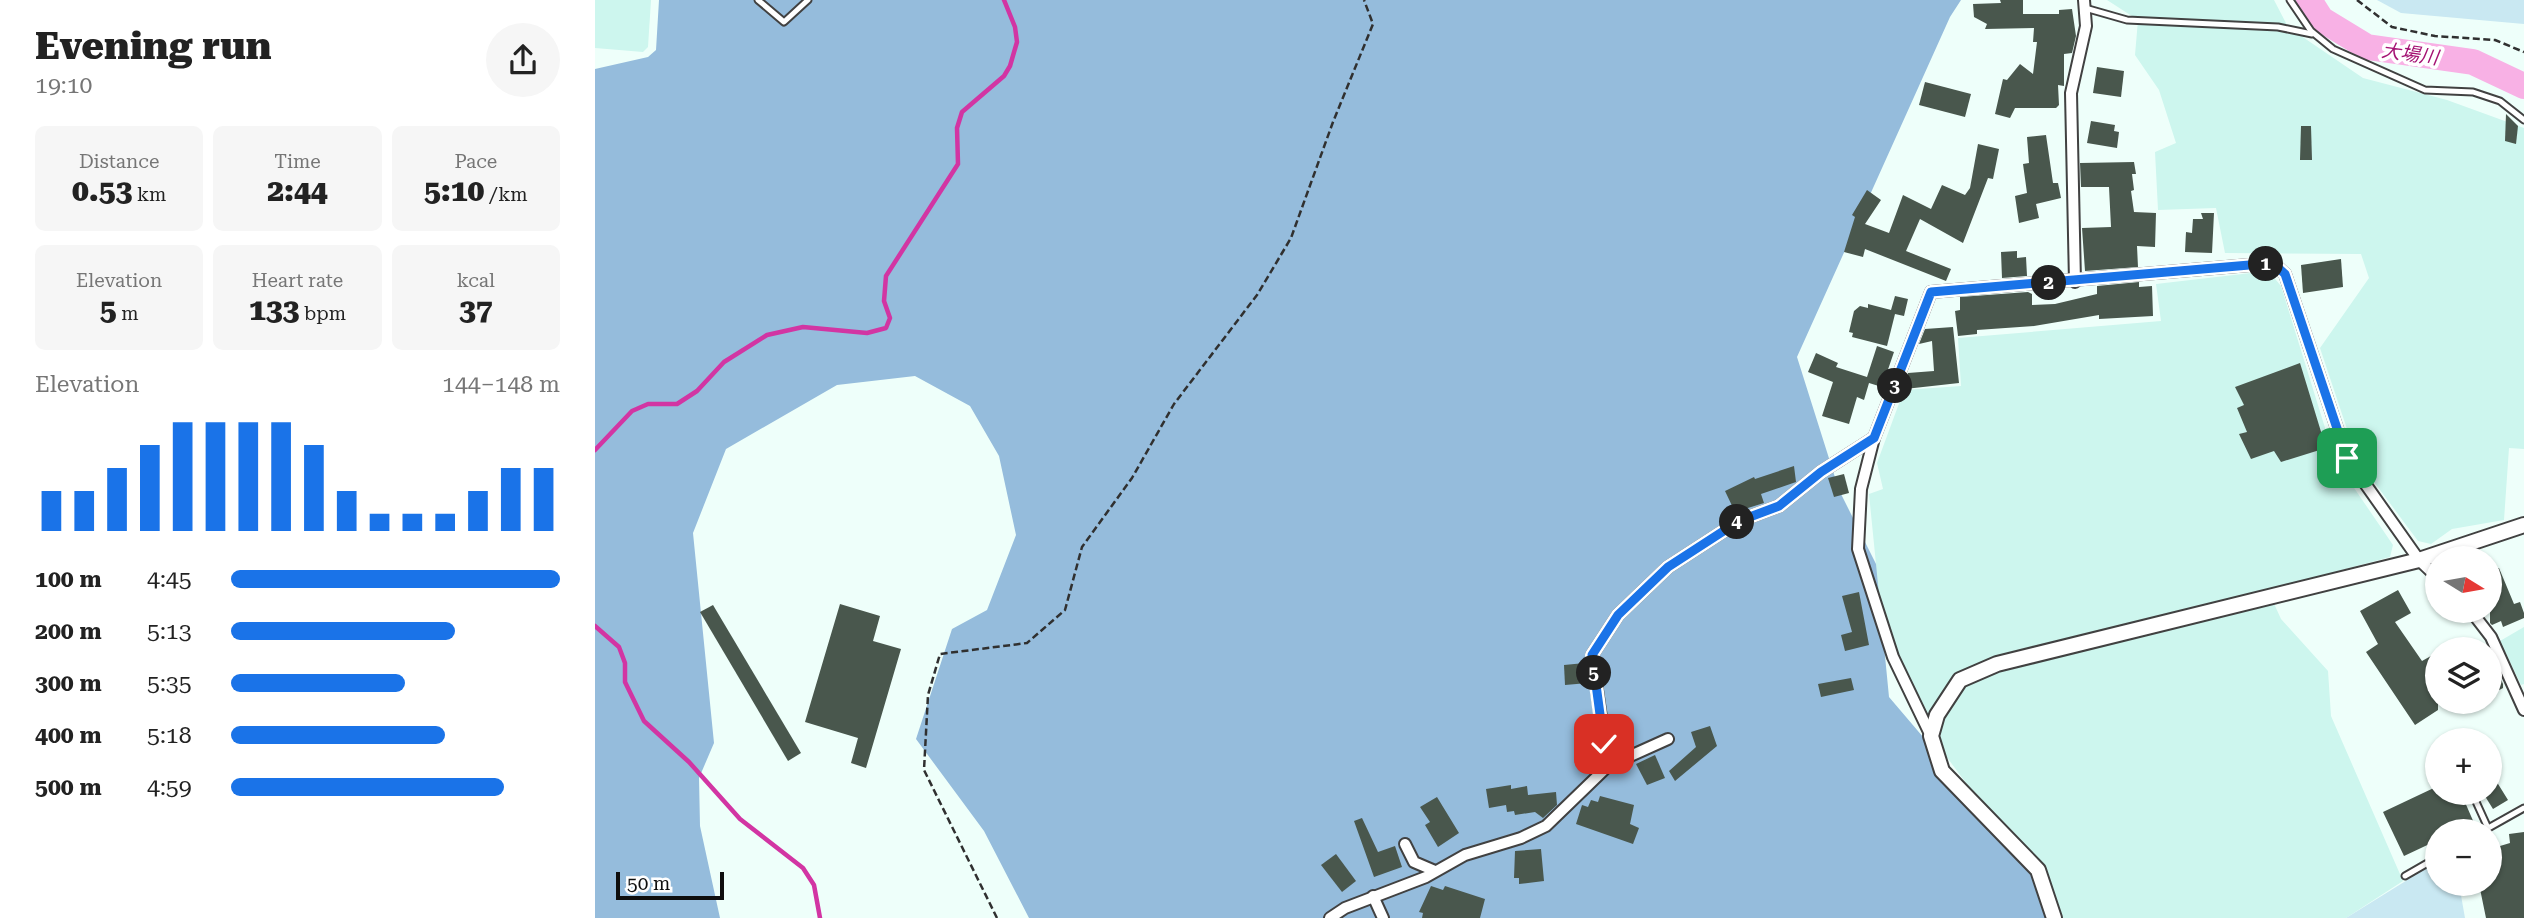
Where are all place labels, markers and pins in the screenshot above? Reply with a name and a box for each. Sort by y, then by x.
pin: 1 [2249,246,2283,282]
pin: 2 [2031,266,2067,300]
pin: 3 [1877,368,1913,404]
pin [2317,428,2377,488]
pin: 4 [1719,504,1755,540]
pin: 5 [1577,656,1611,690]
pin [1574,714,1634,774]

